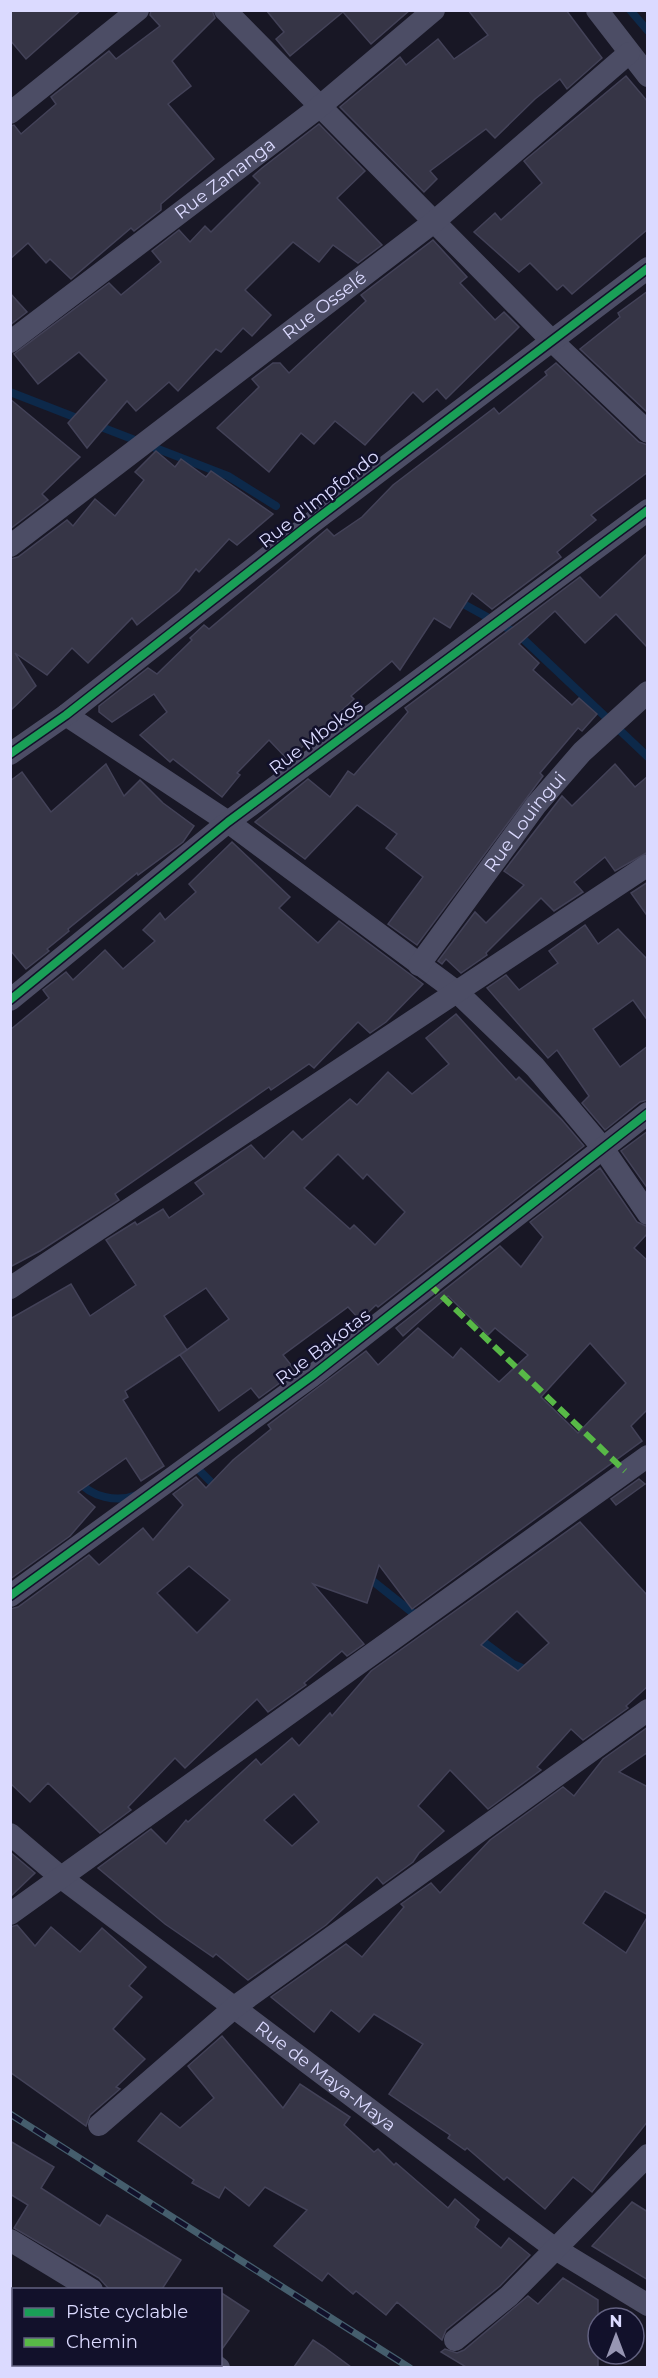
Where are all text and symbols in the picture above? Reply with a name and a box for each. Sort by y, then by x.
street label: Rue Zananga [170,133,280,224]
street label: Rue Osselé [278,266,371,345]
street label: Rue d'Impfondo [255,445,383,553]
street label: Rue Mbokos [265,694,367,779]
street label: Rue Louingui [480,767,571,877]
street label: Rue Bakotas [271,1304,375,1390]
street label: Rue de Maya-Maya [251,2016,400,2136]
legend [12,2288,222,2366]
text: Piste cyclable [66,2301,188,2323]
north arrow [586,2306,646,2366]
text: N [610,2312,622,2331]
text: Chemin [66,2331,138,2353]

